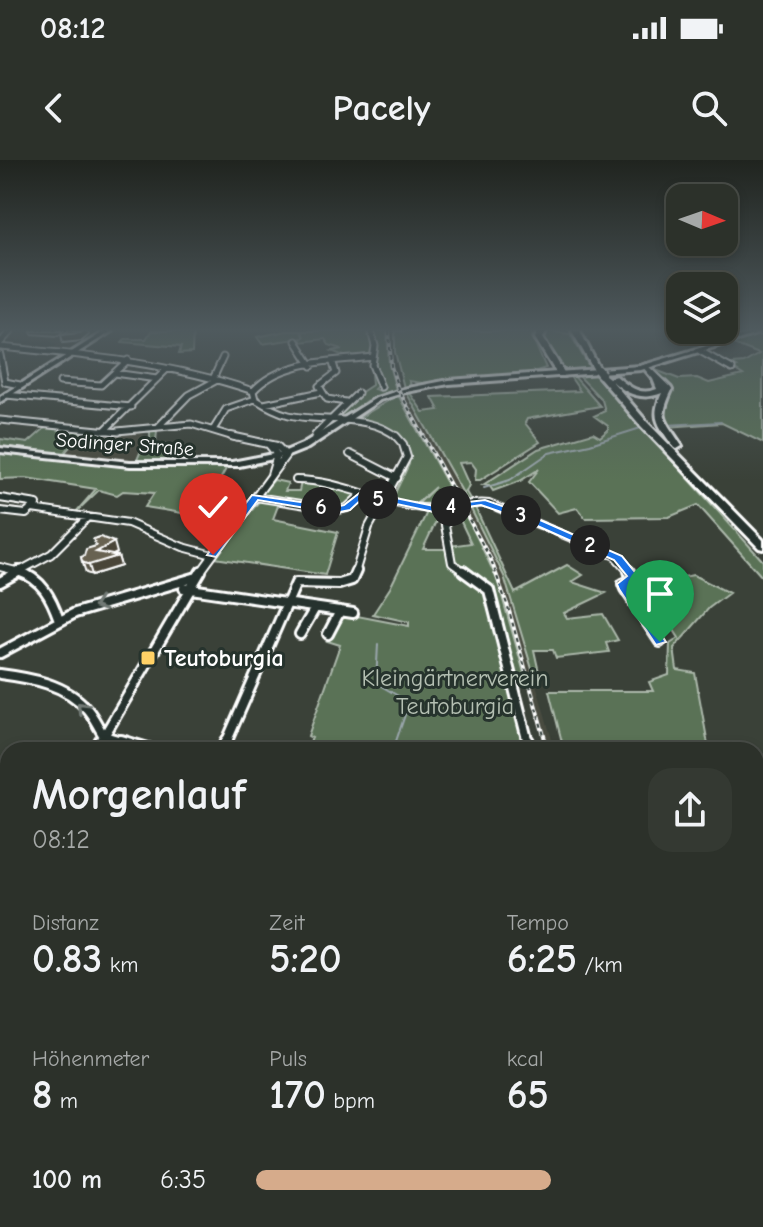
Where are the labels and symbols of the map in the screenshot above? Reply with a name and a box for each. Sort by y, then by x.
north arrow [666,184,738,256]
street label: Sodinger Straße [55,428,195,461]
pin [179,473,247,555]
pin: 5 [358,479,398,519]
pin: 4 [431,486,471,526]
pin: 6 [301,487,341,527]
pin: 3 [501,495,541,535]
pin: 2 [570,525,610,565]
pin [626,560,694,642]
one-way arrow [92,595,106,611]
place label: Teutoburgia [164,644,284,672]
marker: Teutoburgia [139,649,157,667]
park label: Kleingärtnerverein Teutoburgia [361,664,549,720]
one-way arrow [77,701,91,716]

